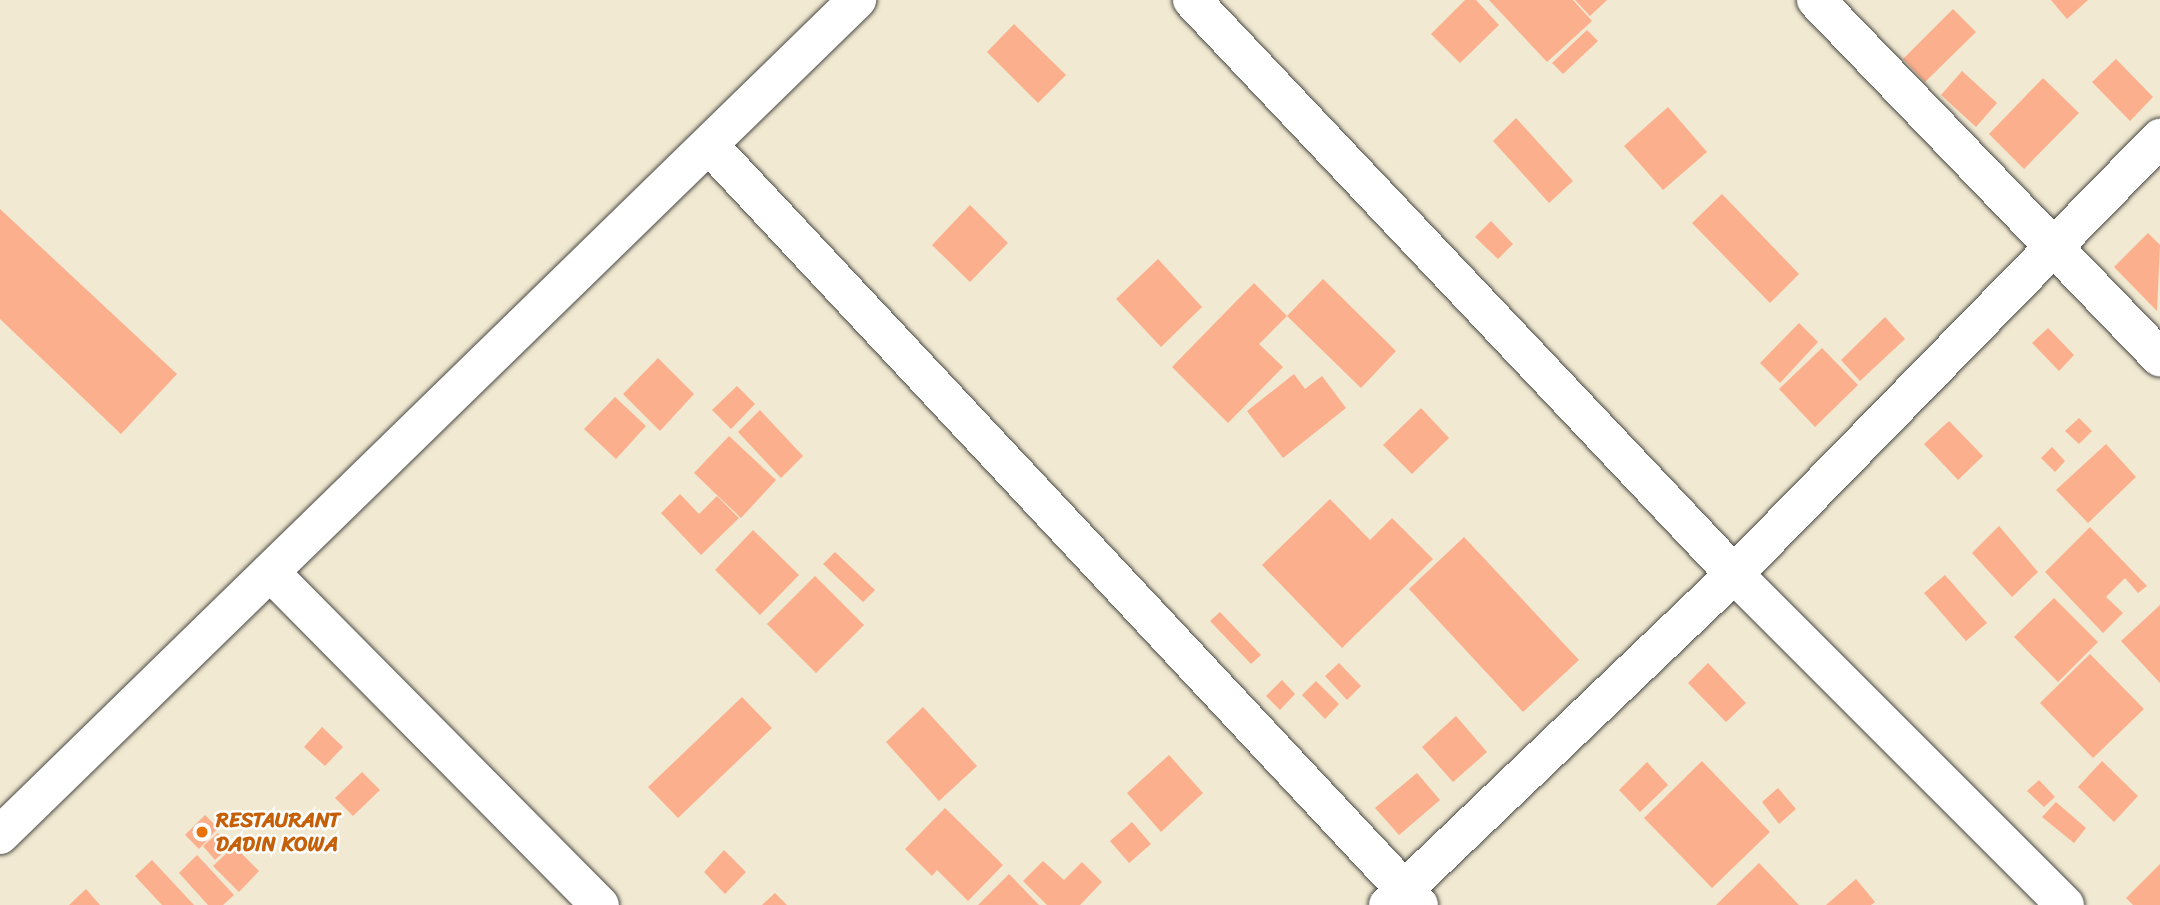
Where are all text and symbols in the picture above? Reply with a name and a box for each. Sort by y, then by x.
place label: RESTAURANT DADIN KOWA [216,807,340,857]
marker: RESTAURANT DADIN KOWA [194,824,210,840]

